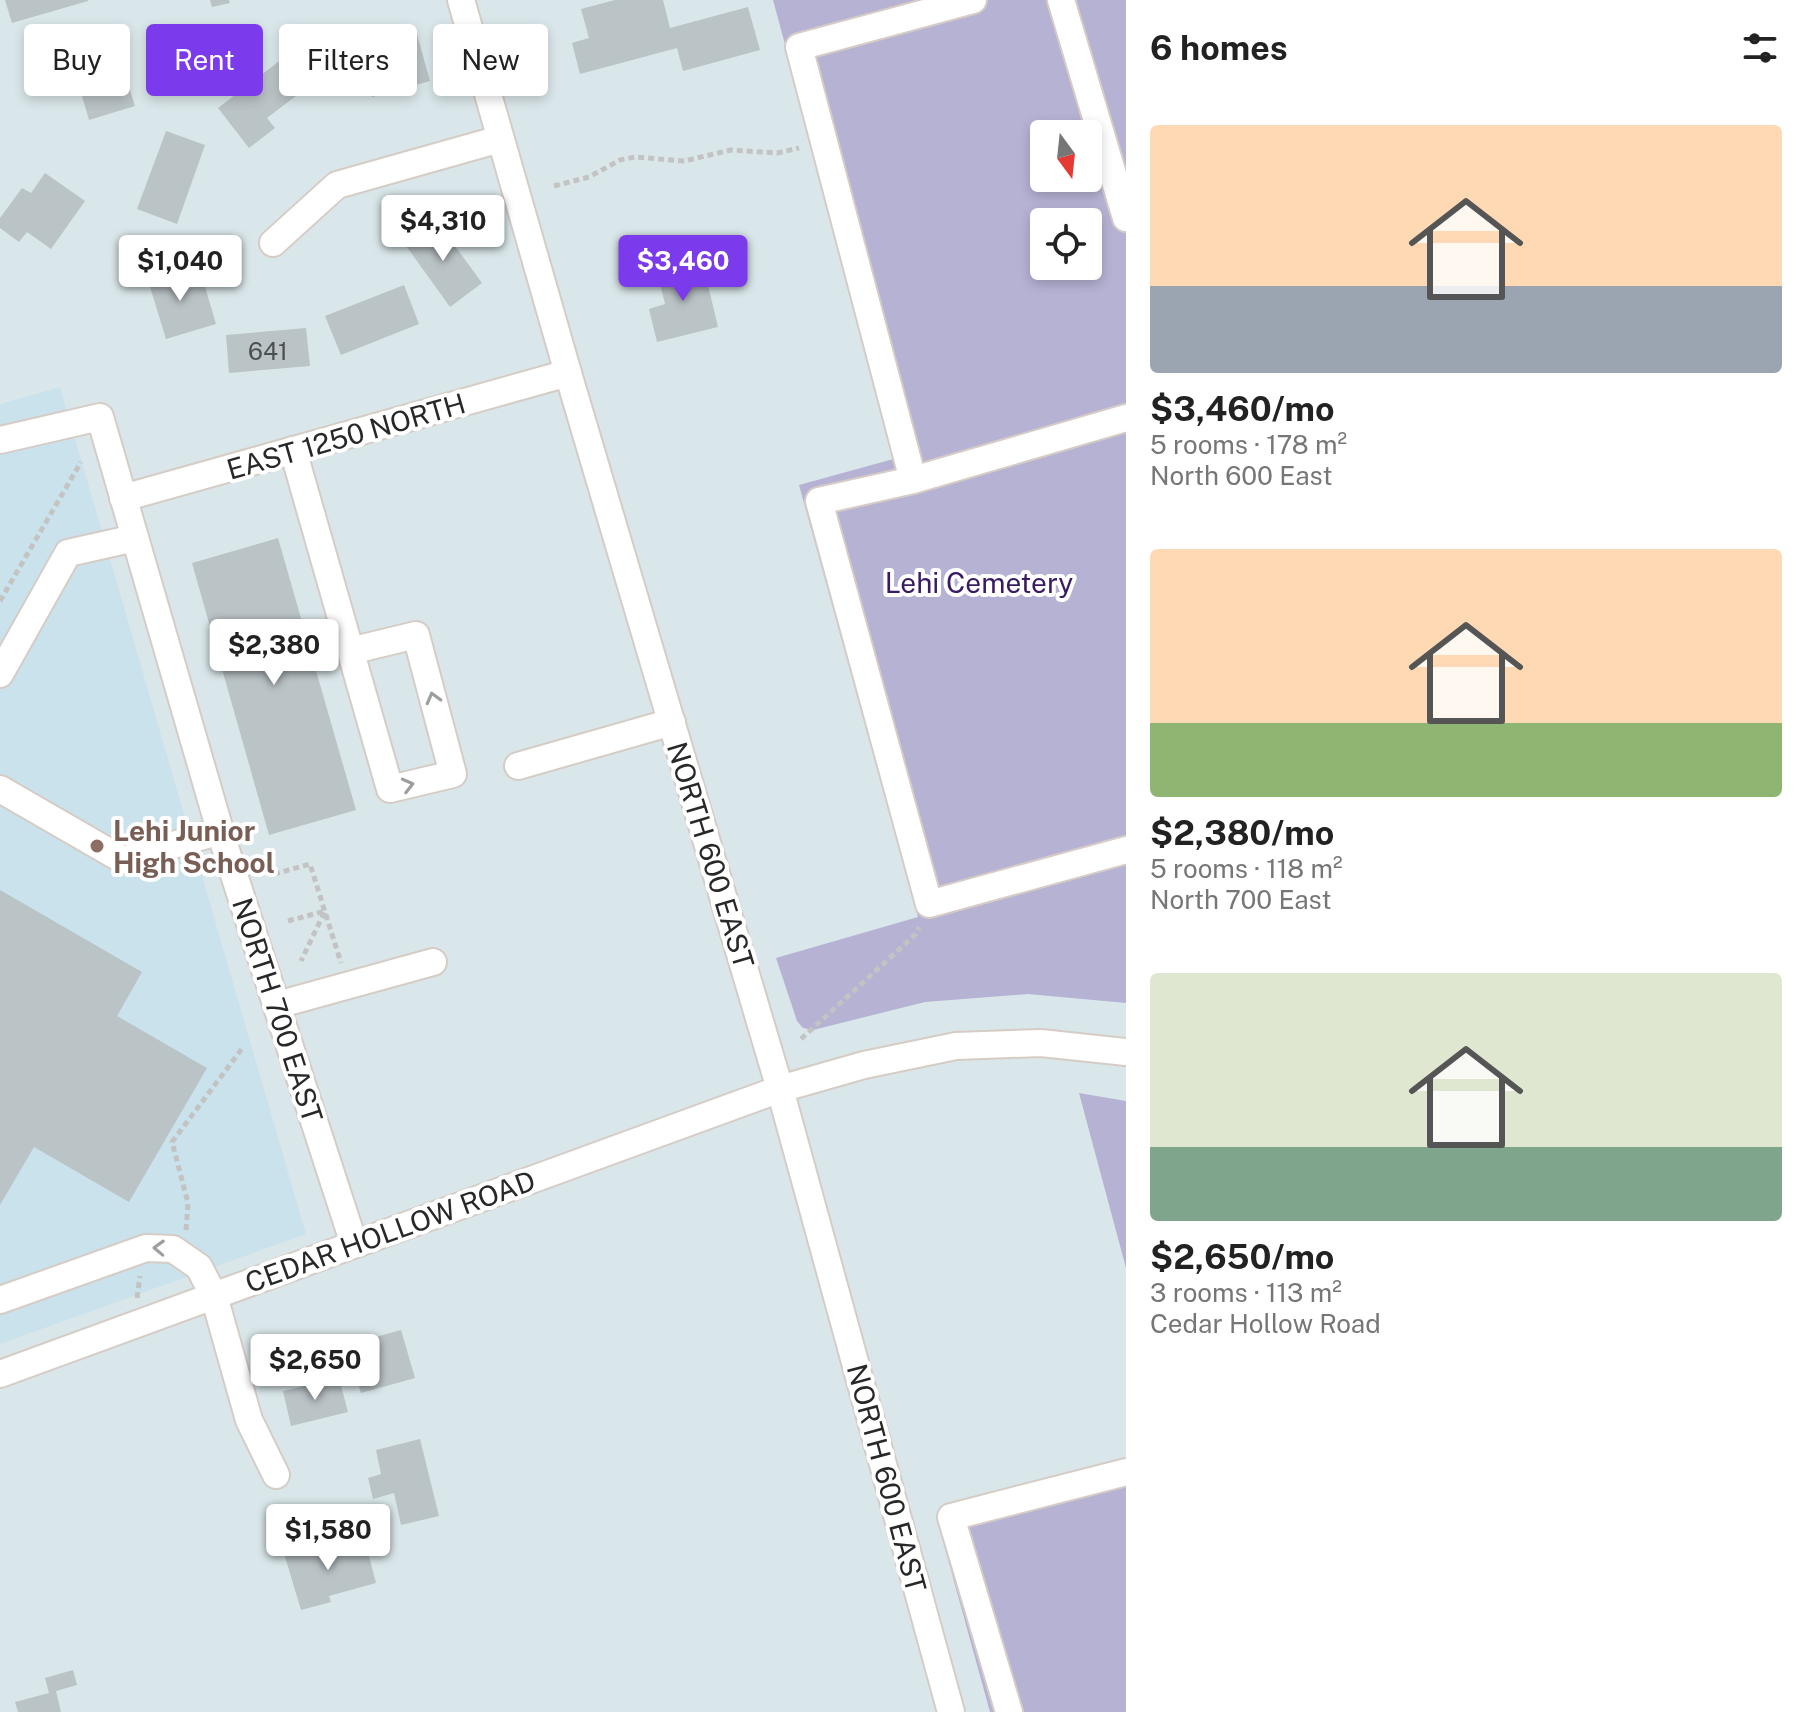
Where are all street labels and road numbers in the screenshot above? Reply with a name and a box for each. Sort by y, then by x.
street label: EAST 1250 NORTH [223,386,469,486]
street label: NORTH 600 EAST [661,738,761,972]
street label: NORTH 700 EAST [226,894,330,1126]
street label: CEDAR HOLLOW ROAD [241,1163,539,1299]
street label: NORTH 600 EAST [841,1360,933,1596]

